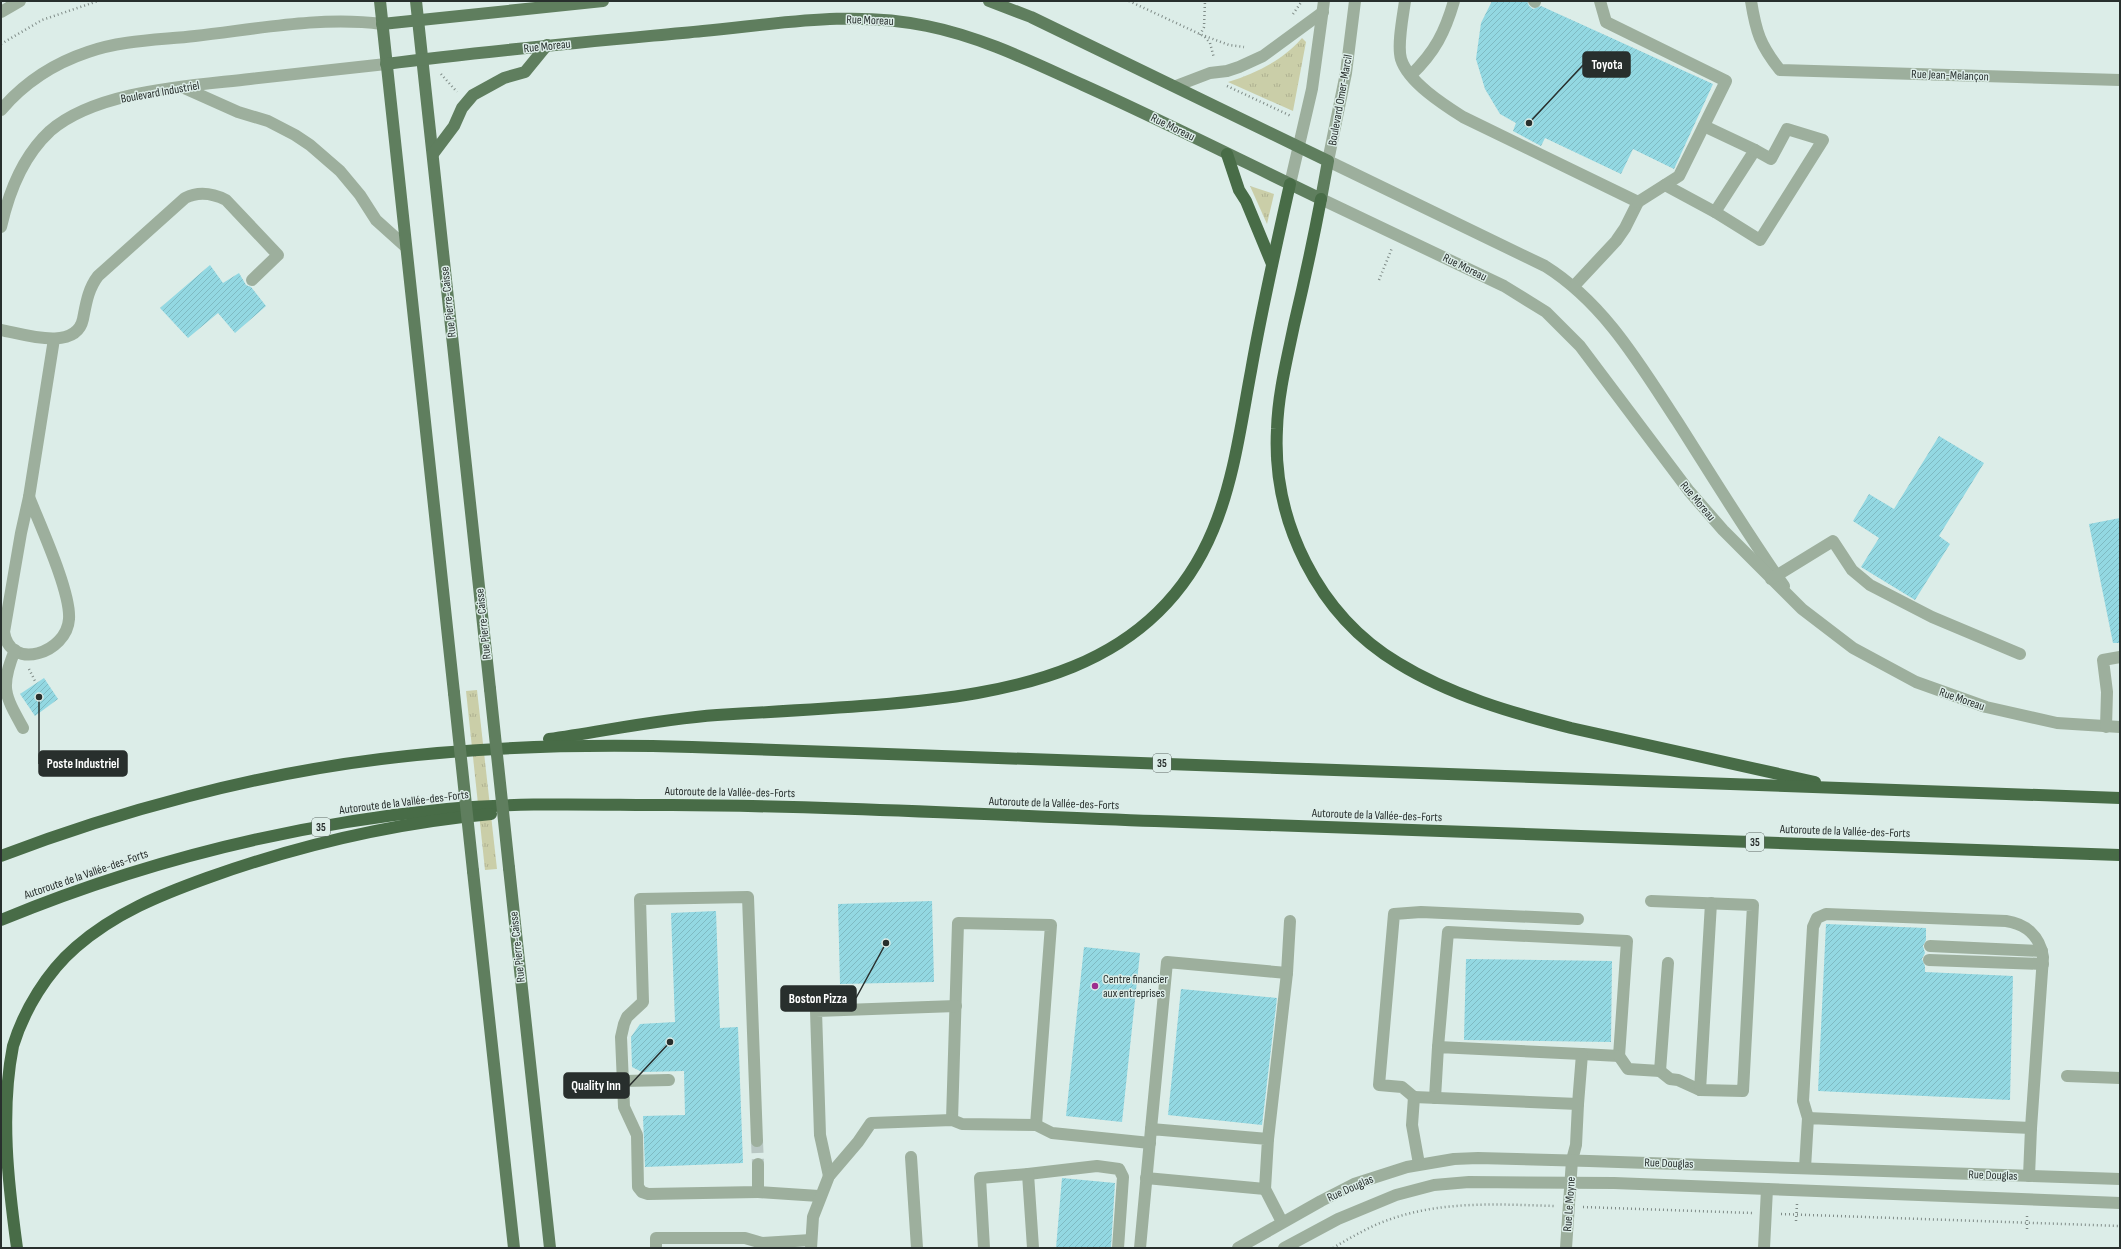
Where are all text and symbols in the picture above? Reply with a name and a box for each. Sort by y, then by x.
street label: Rue Moreau [846,12,894,29]
street label: Rue Moreau [523,37,571,56]
callout: Toyota [1583,52,1630,77]
street label: Boulevard Omer-Marcil [1325,53,1356,147]
text: Toyota [1591,57,1623,73]
street label: Rue Jean-Melançon [1911,67,1989,84]
street label: Boulevard Industriel [119,78,201,107]
street label: Rue Moreau [1148,110,1197,145]
street label: Rue Moreau [1440,250,1489,285]
street label: Rue Pierre-Caisse [437,266,460,338]
street label: Rue Moreau [1677,478,1719,524]
street label: Rue Pierre-Caisse [472,588,495,660]
street label: Rue Moreau [1937,685,1987,714]
callout: Poste Industriel [39,751,127,776]
road number: 35 [1153,754,1171,772]
text: Poste Industriel [47,756,120,772]
street label: Autoroute de la Vallée-des-Forts [664,784,795,801]
street label: Autoroute de la Vallée-des-Forts [337,787,470,818]
street label: Autoroute de la Vallée-des-Forts [988,794,1119,813]
street label: Autoroute de la Vallée-des-Forts [1311,806,1442,825]
road number: 35 [312,818,330,836]
street label: Autoroute de la Vallée-des-Forts [1779,822,1910,841]
road number: 35 [1746,833,1764,851]
street label: Autoroute de la Vallée-des-Forts [21,846,150,903]
street label: Rue Pierre-Caisse [506,911,529,983]
place label: Centre financier aux entreprises [1103,972,1168,1001]
marker: Centre financier aux entreprises [1090,981,1100,991]
callout: Boston Pizza [781,986,856,1011]
text: Boston Pizza [789,991,847,1007]
callout: Quality Inn [564,1073,629,1098]
text: Quality Inn [571,1078,621,1094]
street label: Rue Douglas [1644,1155,1694,1172]
street label: Rue Douglas [1968,1167,2018,1184]
street label: Rue Douglas [1325,1172,1376,1205]
street label: Rue Le Moyne [1560,1176,1579,1232]

